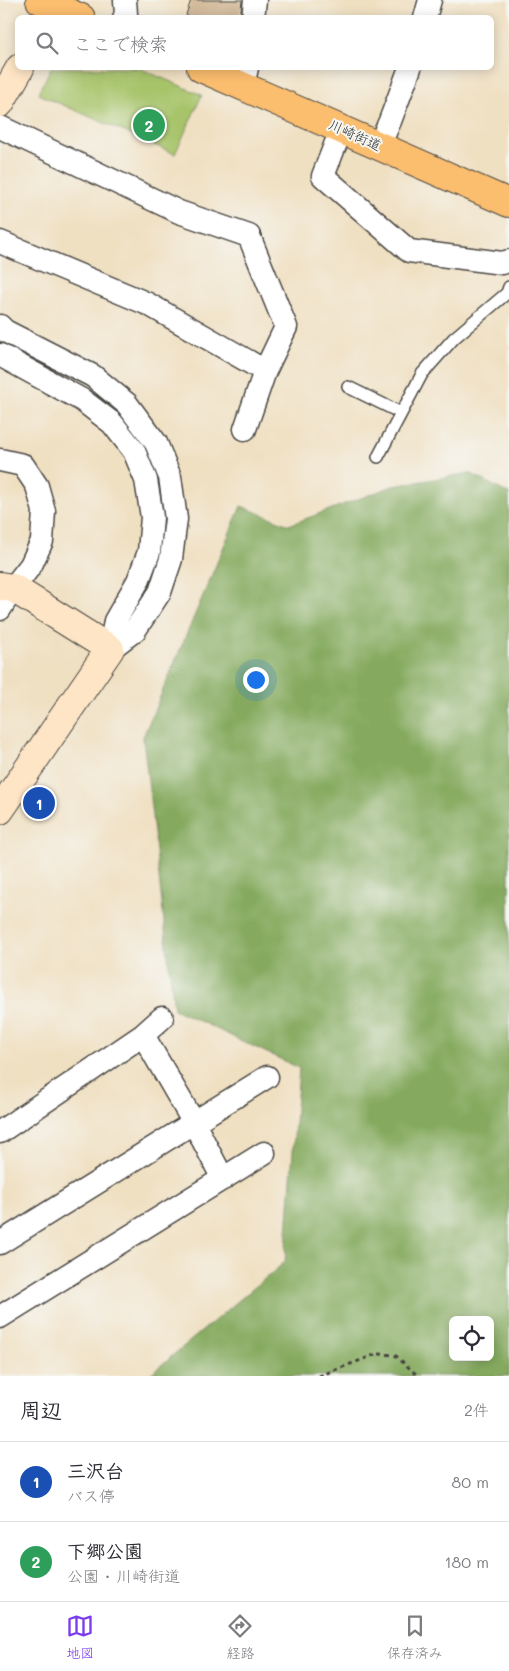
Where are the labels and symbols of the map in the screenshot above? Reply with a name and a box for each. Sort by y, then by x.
pin: 2 [133,106,165,144]
street label: 川崎街道 [326,114,385,155]
your location [243,667,269,693]
pin: 1 [23,784,55,822]

